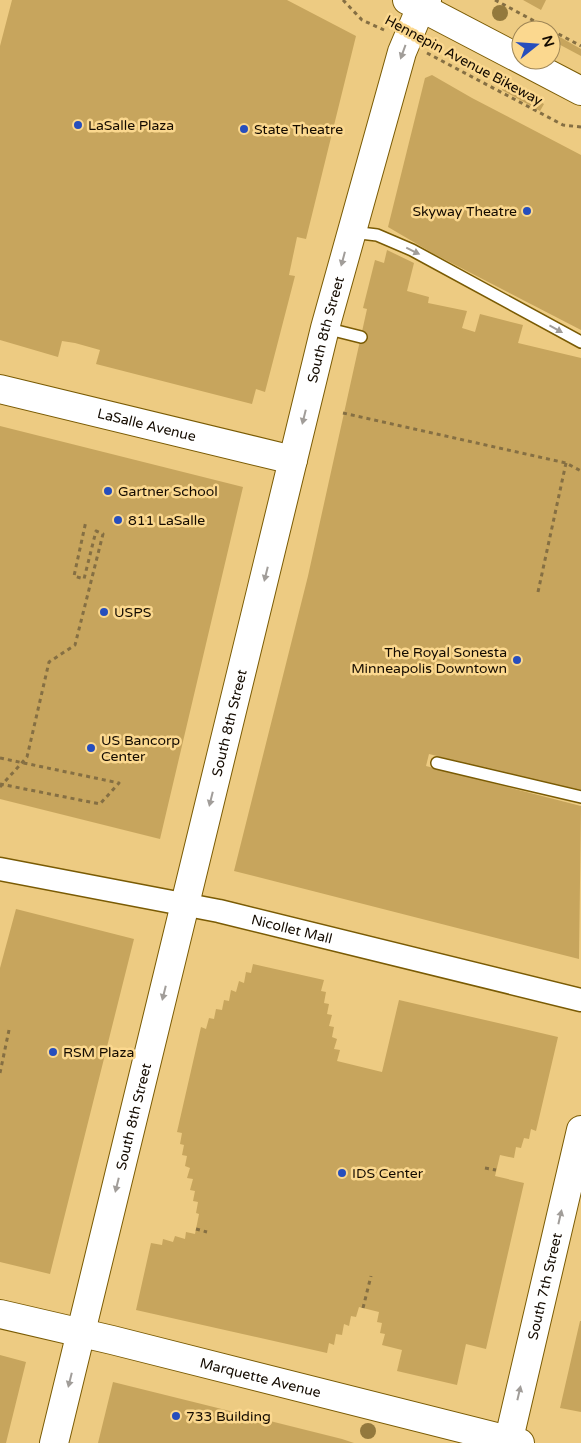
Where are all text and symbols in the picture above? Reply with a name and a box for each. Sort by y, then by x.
street label: Hennepin Avenue Bikeway [382,12,546,110]
north arrow [511,20,561,70]
text: N [538,33,558,49]
one-way arrow [399,45,406,60]
place label: LaSalle Plaza [88,117,174,134]
marker: LaSalle Plaza [72,119,84,131]
place label: State Theatre [254,121,343,138]
marker: State Theatre [238,123,250,135]
place label: Skyway Theatre [412,203,517,220]
marker: Skyway Theatre [521,205,533,217]
one-way arrow [406,248,420,256]
one-way arrow [339,251,347,266]
street label: South 8th Street [304,274,348,385]
one-way arrow [549,324,563,333]
street label: LaSalle Avenue [96,405,198,445]
one-way arrow [300,409,308,424]
place label: Gartner School [118,483,218,500]
marker: Gartner School [102,485,114,497]
place label: 811 LaSalle [128,512,205,529]
marker: 811 LaSalle [112,514,124,526]
one-way arrow [261,567,269,582]
place label: USPS [114,604,152,621]
marker: USPS [98,606,110,618]
place label: The Royal Sonesta Minneapolis Downtown [351,644,507,677]
marker: The Royal Sonesta Minneapolis Downtown [511,654,523,666]
street label: South 8th Street [208,667,251,778]
place label: US Bancorp Center [101,732,180,765]
marker: US Bancorp Center [85,742,97,754]
one-way arrow [207,791,215,806]
street label: Nicollet Mall [249,911,334,948]
one-way arrow [160,985,168,1000]
place label: RSM Plaza [63,1044,134,1061]
marker: RSM Plaza [47,1046,59,1058]
street label: South 8th Street [113,1061,155,1172]
place label: IDS Center [352,1165,424,1182]
marker: IDS Center [336,1167,348,1179]
one-way arrow [113,1177,121,1192]
one-way arrow [556,1210,564,1225]
street label: South 7th Street [524,1230,566,1342]
street label: Marquette Avenue [198,1354,323,1401]
one-way arrow [65,1372,73,1387]
one-way arrow [515,1385,523,1400]
place label: 733 Building [186,1408,271,1425]
marker: 733 Building [170,1410,182,1422]

